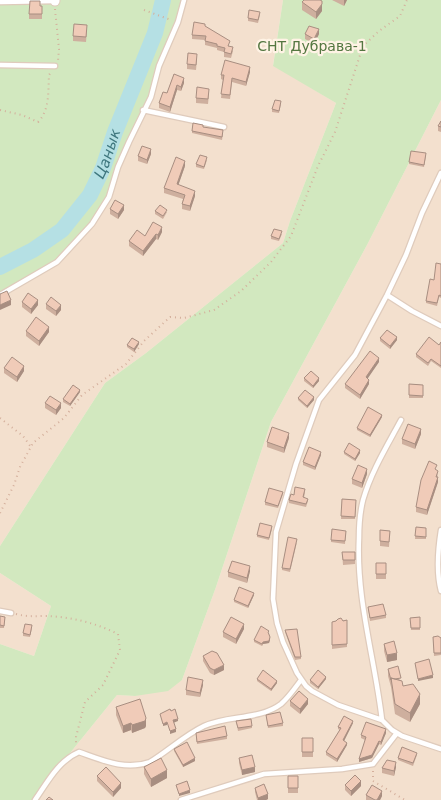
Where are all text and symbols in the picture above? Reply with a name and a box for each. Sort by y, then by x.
park label: СНТ Дубрава-1 [257,38,367,54]
water label: Цанык [90,127,124,182]

